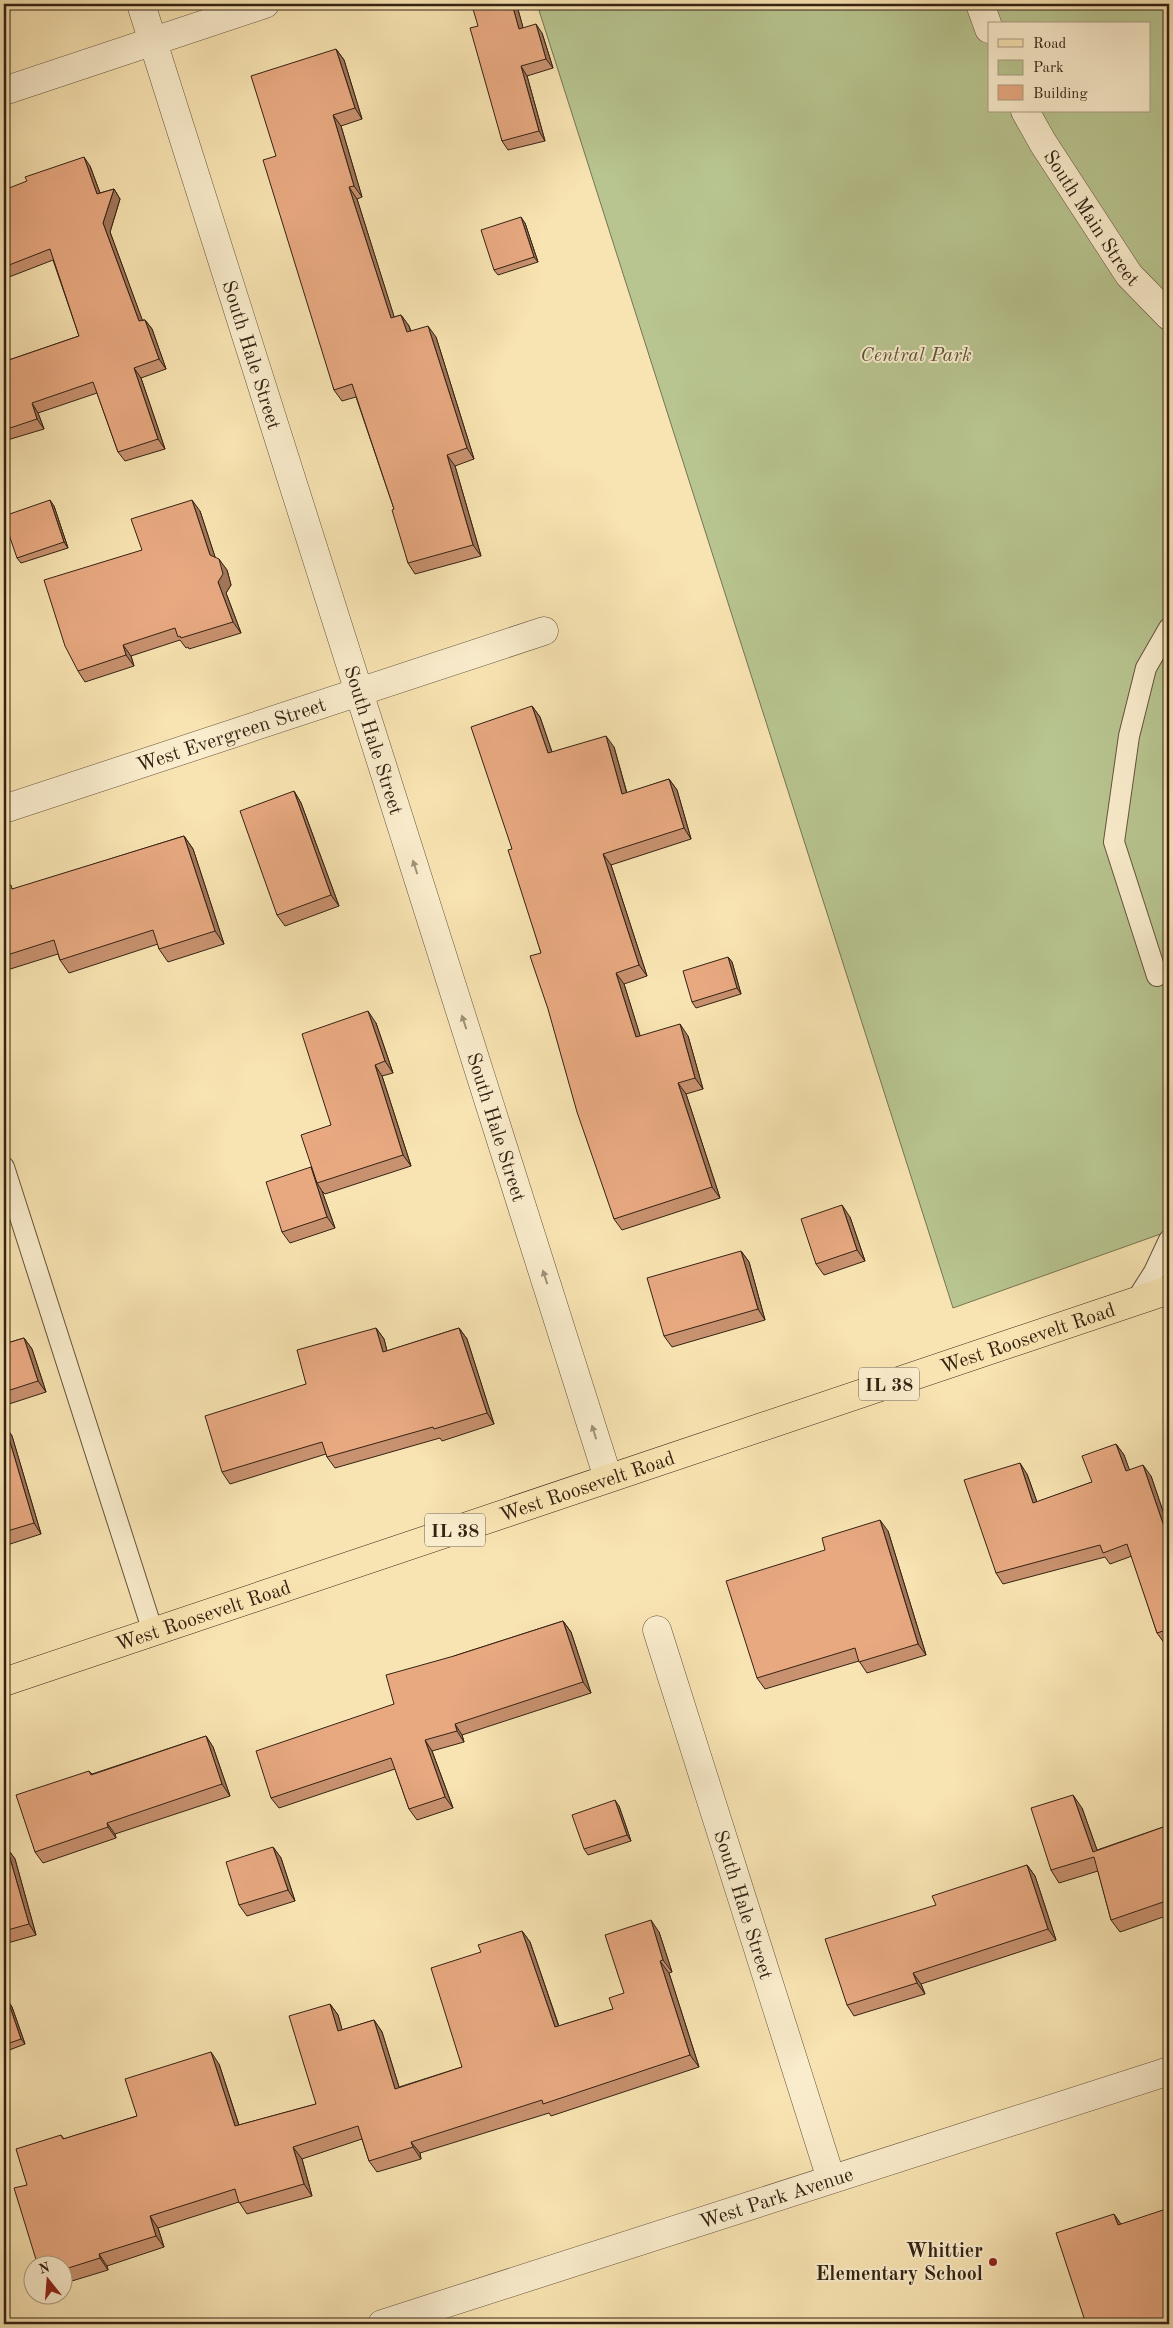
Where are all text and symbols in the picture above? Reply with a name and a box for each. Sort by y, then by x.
legend [988,22,1150,112]
text: Road [1033,37,1067,52]
text: Park [1033,61,1064,76]
text: Building [1033,87,1088,102]
street label: South Main Street [1039,147,1142,291]
street label: South Hale Street [217,278,283,433]
park label: Central Park [860,346,972,366]
street label: South Hale Street [339,663,405,818]
street label: West Evergreen Street [135,696,329,777]
one-way arrow [411,859,418,874]
one-way arrow [460,1014,467,1029]
street label: South Hale Street [462,1050,528,1205]
one-way arrow [540,1269,548,1284]
street label: West Roosevelt Road [938,1301,1118,1378]
road number: IL 38 [859,1368,919,1400]
one-way arrow [589,1424,597,1439]
street label: West Roosevelt Road [497,1449,678,1526]
road number: IL 38 [425,1514,485,1546]
street label: West Roosevelt Road [114,1578,294,1656]
street label: South Hale Street [709,1828,775,1982]
street label: West Park Avenue [697,2165,856,2233]
place label: Whittier Elementary School [816,2242,983,2285]
north arrow [22,2256,72,2306]
marker: Whittier Elementary School [987,2256,999,2268]
text: N [37,2260,52,2277]

